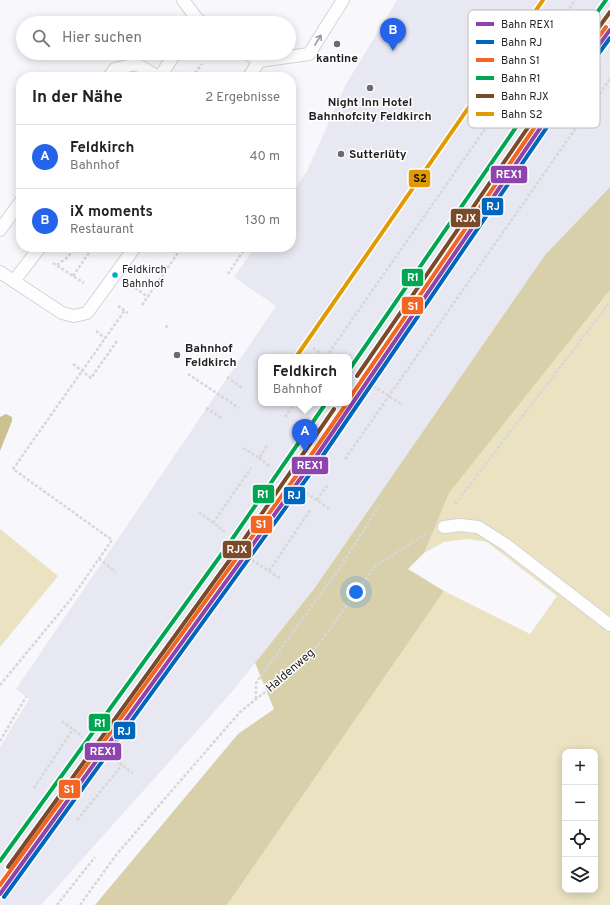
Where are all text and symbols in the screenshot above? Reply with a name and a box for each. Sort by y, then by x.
legend [468,10,600,128]
search box [16,16,296,60]
pin: B [380,18,406,51]
text: Bahn REX1 [501,18,554,32]
icon: search [30,27,52,49]
text: Hier suchen [62,29,142,48]
one-way arrow [314,34,322,46]
text: Bahn RJ [501,36,542,50]
marker: kantine [332,39,342,49]
place label: kantine [316,51,358,67]
text: Bahn S1 [501,54,540,68]
text: Bahn R1 [501,72,541,86]
marker: Night Inn Hotel Bahnhofcity Feldkirch [365,83,375,93]
text: In der Nähe [32,87,123,109]
text: 2 Ergebnisse [205,90,280,106]
text: Bahn RJX [501,90,549,104]
place label: Night Inn Hotel Bahnhofcity Feldkirch [309,95,432,125]
text: Bahn S2 [501,108,543,122]
text: Feldkirch [70,139,134,158]
place label: Sutterlüty [349,147,407,163]
text: A [40,149,50,165]
text: 40 m [250,149,280,165]
marker: Sutterlüty [336,149,346,159]
text: Bahnhof [70,158,119,174]
line badge: REX1 [490,165,528,184]
text: REX1 [496,168,522,182]
line badge: S2 [408,169,431,188]
text: S2 [413,172,427,186]
line badge: RJ [481,197,504,216]
text: RJ [486,200,500,214]
text: iX moments [70,203,153,222]
line badge: RJX [450,208,481,228]
text: RJX [456,212,477,226]
text: B [41,213,49,229]
text: 130 m [245,213,280,229]
text: Restaurant [70,222,134,238]
place label: Feldkirch Bahnhof [122,263,167,291]
line badge: R1 [401,268,424,287]
marker: Feldkirch Bahnhof [110,270,120,280]
text: R1 [407,271,419,285]
line badge: S1 [401,296,424,315]
text: S1 [407,300,419,314]
place label: Bahnhof Feldkirch [185,341,237,371]
marker: Bahnhof Feldkirch [172,350,182,360]
popup [258,354,352,406]
text: Feldkirch [273,363,337,382]
text: Bahnhof [273,382,322,398]
pin: A [292,419,318,452]
line badge: REX1 [291,456,329,475]
text: REX1 [297,459,323,473]
line badge: R1 [252,484,275,504]
line badge: RJ [283,486,306,505]
text: R1 [257,488,269,502]
text: RJ [287,489,301,503]
line badge: S1 [250,515,273,534]
text: S1 [255,518,267,532]
line badge: RJX [222,540,252,559]
text: RJX [227,543,248,557]
your location [346,582,366,602]
street label: Haldenweg [263,645,318,696]
line badge: R1 [88,713,111,732]
text: R1 [94,717,106,731]
line badge: RJ [113,721,136,740]
text: RJ [117,725,131,739]
line badge: REX1 [84,742,122,761]
text: REX1 [90,745,116,759]
map controls [562,749,598,893]
button: + [562,749,598,785]
line badge: S1 [58,779,81,799]
text: S1 [63,783,75,797]
button: − [562,785,598,821]
button: locate [562,821,598,857]
button: layers [562,857,598,893]

